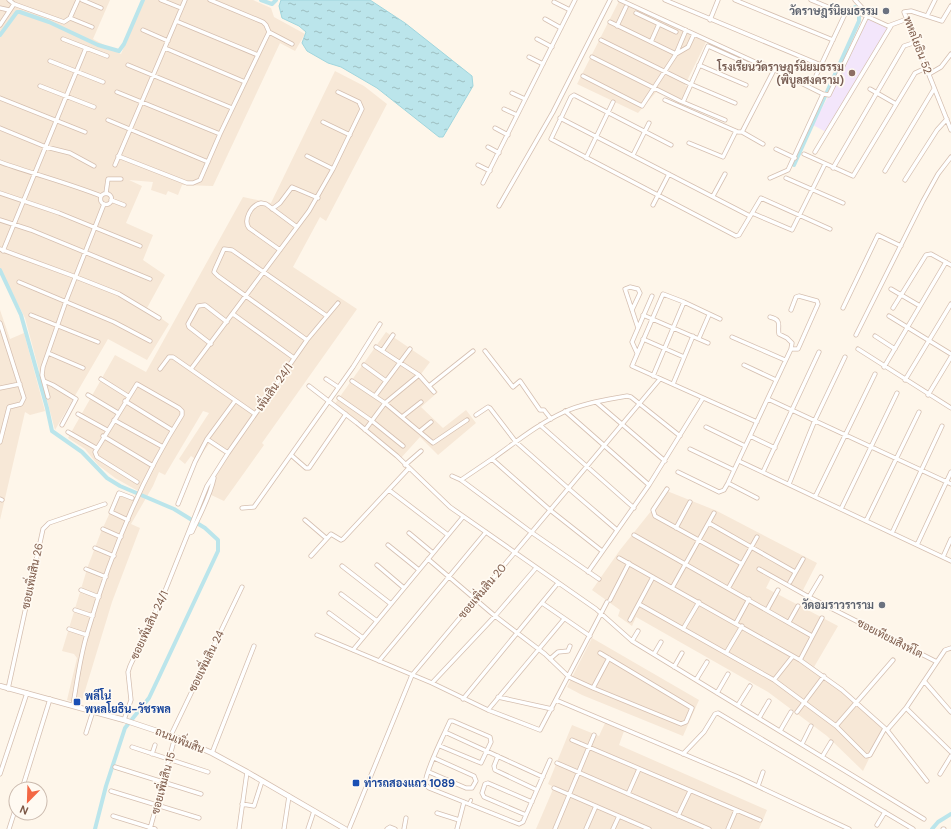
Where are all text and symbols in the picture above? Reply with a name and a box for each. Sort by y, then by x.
place label: วัดราษฎร์นิยมธรรม [789,3,878,18]
marker: วัดราษฎร์นิยมธรรม [881,6,891,16]
street label: พหลโยธิน 52 [901,14,936,76]
place label: โรงเรียนวัดราษฎร์นิยมธรรม (พิบูลสงคราม) [716,59,844,88]
marker: โรงเรียนวัดราษฎร์นิยมธรรม (พิบูลสงคราม) [847,68,857,78]
street label: เพิ่มสิน 24/1 [250,358,295,414]
street label: ซอยเพิ่มสิน 26 [15,541,46,610]
street label: ซอยเพิ่มสิน 20 [452,558,509,621]
street label: ซอยเพิ่มสิน 24/1 [124,587,171,662]
place label: วัดอมราวราราม [802,598,874,612]
marker: วัดอมราวราราม [877,600,887,610]
street label: ซอยเทียมสิงห์โต [855,614,926,661]
street label: ซอยเพิ่มสิน 24 [182,626,227,694]
place label: พลีโน่ พหลโยธิน-วัชรพล [85,688,171,716]
marker: พลีโน่ พหลโยธิน-วัชรพล [72,697,82,707]
street label: ถนนเพิ่มสิน [153,721,208,756]
street label: ซอยเพิ่มสิน 15 [145,749,178,816]
place label: ท่ารถสองแถว 1089 [364,776,455,790]
marker: ท่ารถสองแถว 1089 [351,778,361,788]
north arrow [8,781,48,821]
text: N [18,802,31,818]

